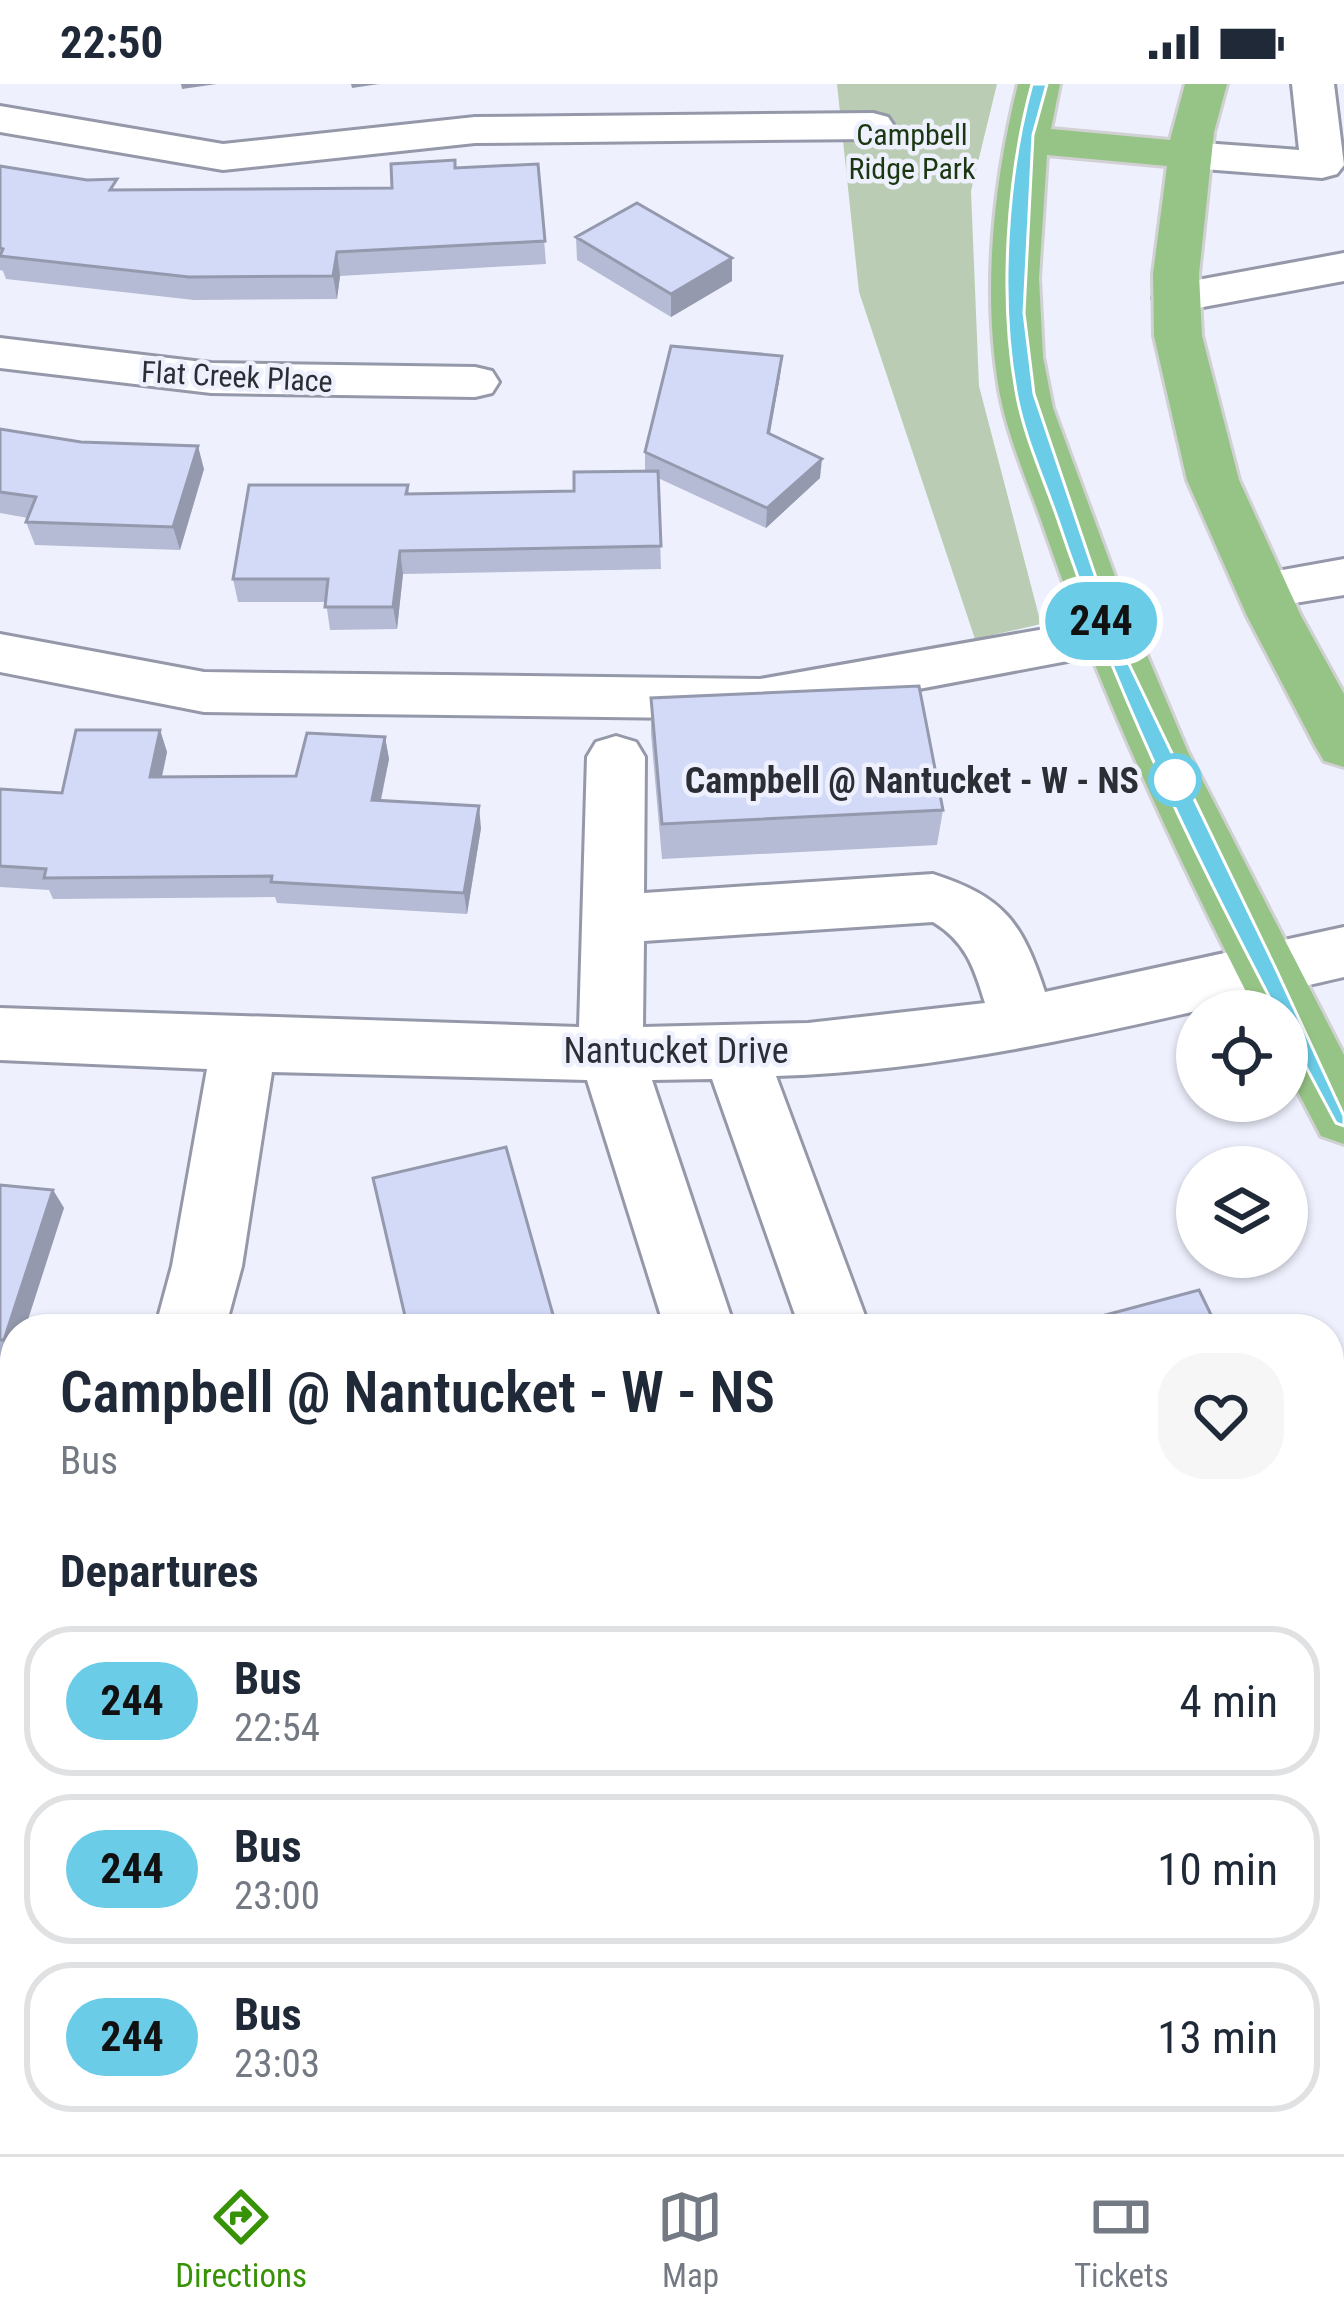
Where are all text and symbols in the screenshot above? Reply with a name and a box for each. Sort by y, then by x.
text: 22:50 [60,16,163,69]
park label: Campbell Ridge Park [849,117,976,186]
street label: Flat Creek Place [140,354,334,399]
line badge: 244 [1032,582,1170,660]
text: 244 [1069,596,1133,645]
marker: Campbell @ Nantucket - W - NS [1150,755,1200,805]
place label: Campbell @ Nantucket - W - NS [685,760,1139,802]
map controls [1176,990,1308,1278]
button: locate [1176,990,1308,1122]
street label: Nantucket Drive [563,1030,789,1072]
button: layers [1176,1146,1308,1278]
button: heart [1158,1353,1284,1479]
text: Campbell @ Nantucket - W - NS [60,1359,775,1426]
text: Bus [60,1438,118,1484]
text: Departures [60,1545,259,1598]
text: Bus [234,1652,302,1705]
text: 4 min [1179,1675,1278,1728]
text: 244 [100,1676,164,1725]
text: 22:54 [234,1705,320,1751]
text: Bus [234,1820,302,1873]
text: 10 min [1157,1843,1278,1896]
text: 244 [100,1844,164,1893]
text: 23:00 [234,1873,320,1919]
text: Bus [234,1988,302,2041]
text: 13 min [1157,2011,1278,2064]
text: 244 [100,2012,164,2061]
text: 23:03 [234,2041,320,2087]
tab: Directions [175,2184,307,2295]
tab: Map [657,2184,723,2295]
tab: Tickets [1074,2184,1169,2295]

